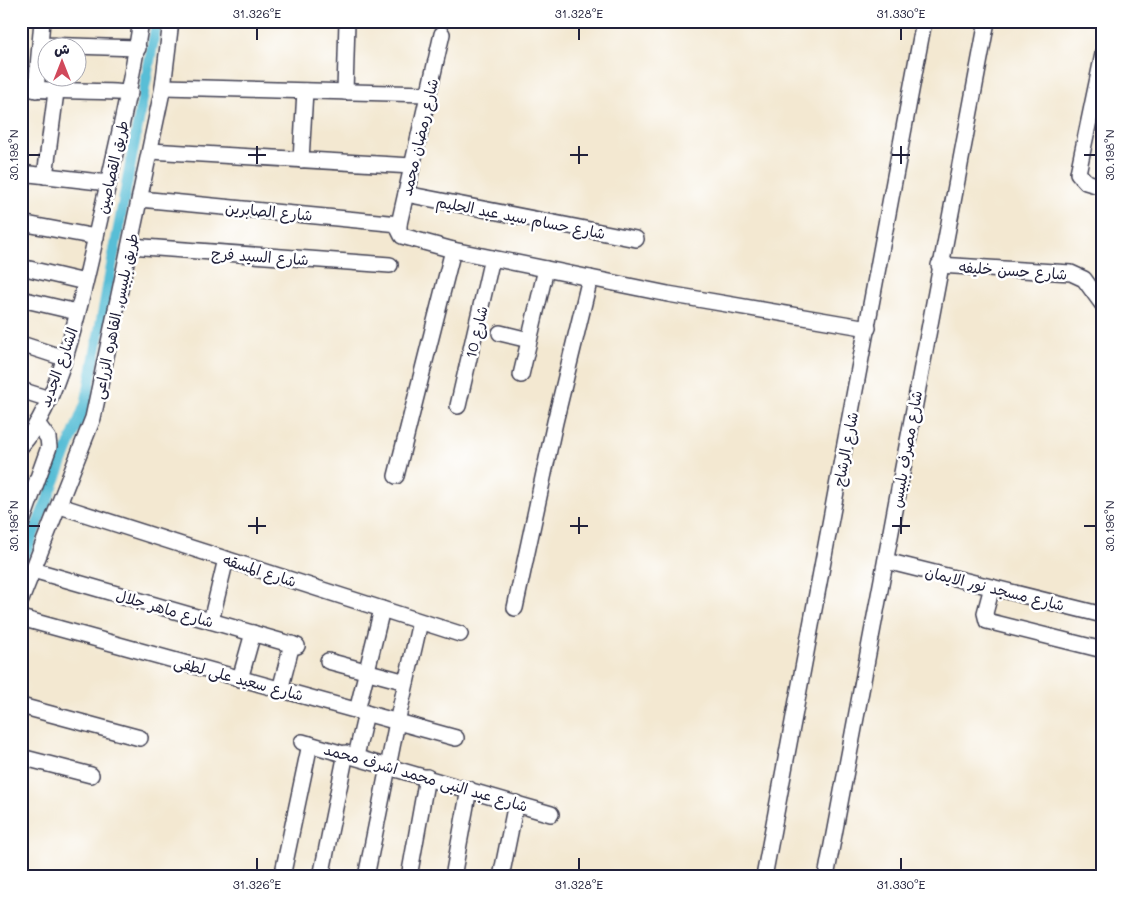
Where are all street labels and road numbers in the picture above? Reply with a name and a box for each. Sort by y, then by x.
street label: شارع رمضان محمد [396,76,443,198]
street label: طريق القصاصين [92,118,132,216]
street label: شارع حسام سيد عبد الحليم [434,191,607,246]
street label: شارع الصابرين [224,197,314,226]
street label: طريق بلبيس, القاهره الزراعى [88,231,143,401]
street label: شارع السيد فرج [211,243,309,270]
street label: شارع حسن خليفه [958,256,1068,285]
street label: شارع 10 [460,304,493,360]
street label: الشارع الجديد [34,324,83,410]
street label: شارع مصرف بلبيس [886,389,927,509]
street label: شارع الرشاح [828,410,863,488]
street label: شارع المسقه [220,549,299,592]
street label: شارع مسجد نور الايمان [923,561,1067,616]
street label: شارع ماهر جلال [114,585,216,632]
street label: شارع سعيد على لطفى [172,651,306,706]
street label: شارع عبد النبى محمد اشرف محمد [321,738,530,817]

